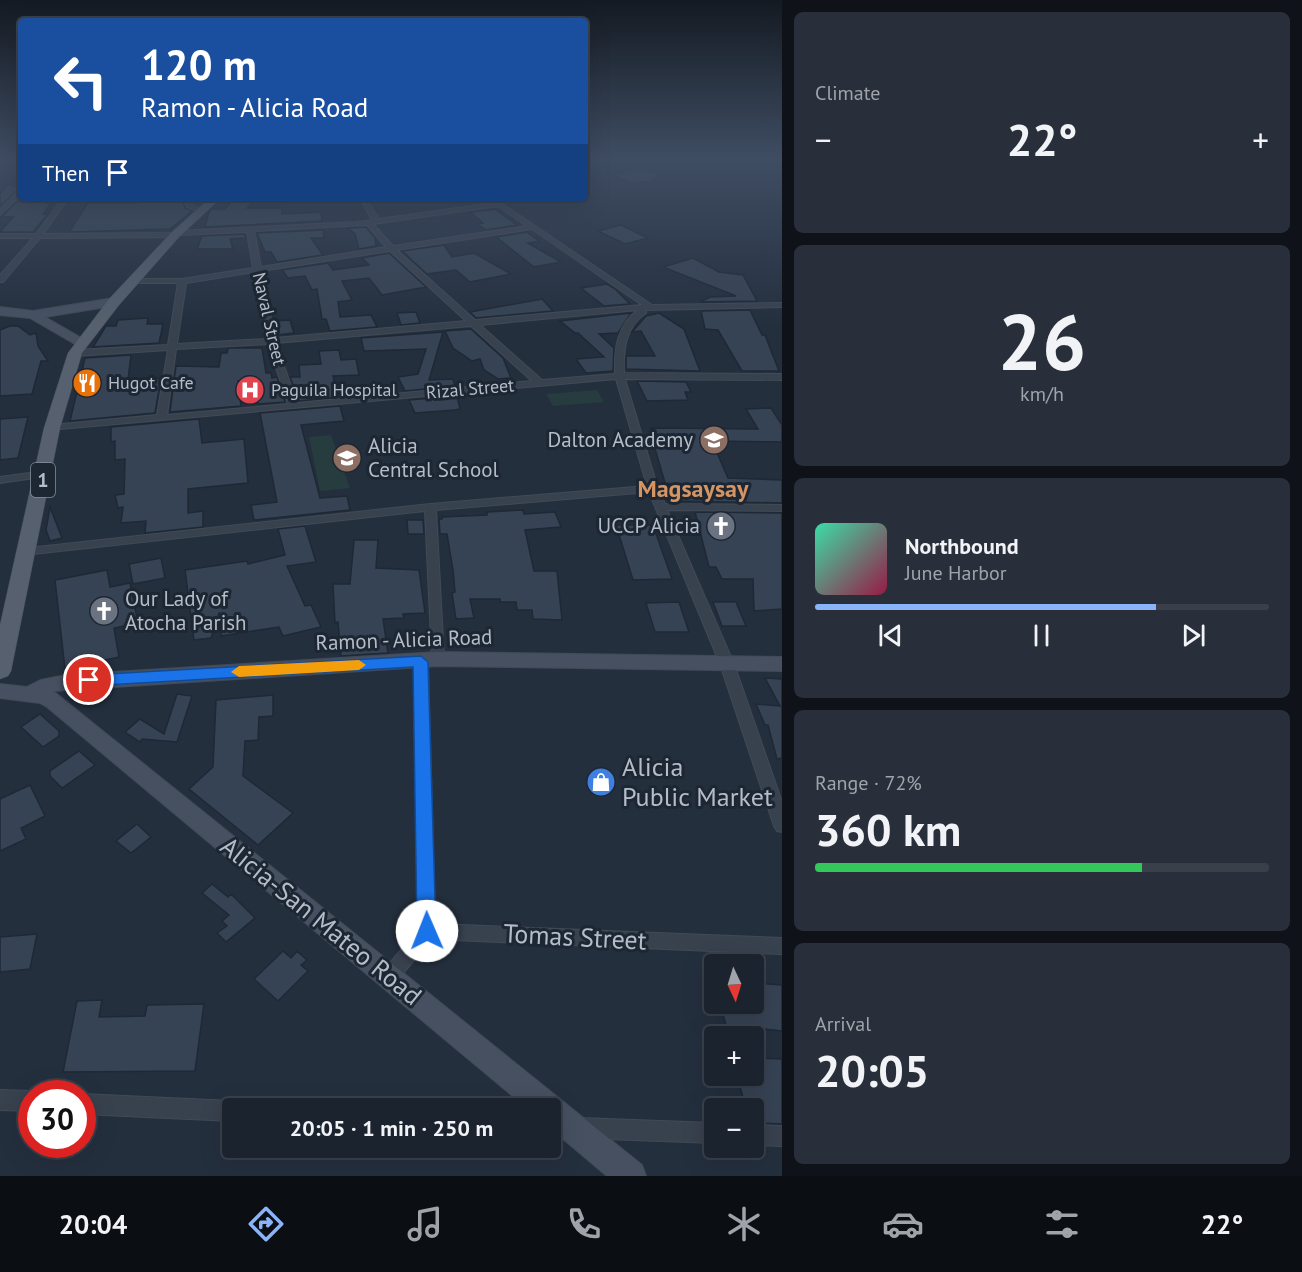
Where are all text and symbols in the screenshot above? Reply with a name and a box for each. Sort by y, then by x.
text: 120 m [141,37,257,92]
icon: left [42,42,120,120]
text: Climate [815,80,881,106]
text: Ramon - Alicia Road [141,90,368,124]
text: 22° [1007,110,1077,168]
text: − [815,118,832,161]
text: + [1252,118,1269,161]
icon: arrive [101,156,134,189]
text: Then [42,159,89,187]
street label: Naval Street [248,270,291,368]
text: 26 [998,291,1086,392]
restaurant icon: Hugot Cafe [71,367,103,399]
place label: Hugot Cafe [108,371,194,394]
street label: Rizal Street [425,373,515,404]
hospital icon: Paguila Hospital [234,374,266,406]
place label: Paguila Hospital [271,378,397,401]
text: km/h [1020,381,1064,407]
school or university icon: Dalton Academy [698,424,730,456]
place label: Dalton Academy [547,426,693,453]
place label: Alicia Central School [368,432,499,483]
school or university icon: Alicia Central School [331,442,363,474]
road number: 1 [31,463,55,497]
district label: Magsaysay [638,473,749,504]
church icon: UCCP Alicia [705,510,737,542]
place label: UCCP Alicia [597,512,700,539]
text: Northbound [905,532,1019,560]
text: June Harbor [905,560,1007,586]
place label: Our Lady of Atocha Parish [125,585,247,636]
church icon: Our Lady of Atocha Parish [88,595,120,627]
icon: previous [874,619,907,652]
icon: pause [1025,619,1058,652]
icon: next [1177,619,1210,652]
street label: Ramon - Alicia Road [315,623,493,656]
pin [63,654,114,705]
icon: arrive [72,663,105,696]
place label: Alicia Public Market [622,750,773,813]
shop icon: Alicia Public Market [585,766,617,798]
text: Range · 72% [815,770,922,796]
text: 360 km [815,800,961,858]
street label: Alicia-San Mateo Road [214,829,429,1012]
position arrow [395,899,459,963]
street label: Tomas Street [503,916,648,957]
north arrow [704,954,764,1014]
map controls [704,954,764,1158]
text: Arrival [815,1011,871,1037]
button: + [704,1026,764,1086]
text: 20:05 [815,1041,929,1099]
speed limit sign: 30 [18,1080,96,1158]
button: − [704,1098,764,1158]
text: 20:05 · 1 min · 250 m [290,1114,493,1142]
icon: directions [245,1203,287,1245]
icon: music [404,1203,446,1245]
icon: phone [563,1203,605,1245]
icon: climate [723,1203,765,1245]
icon: car [882,1203,924,1245]
icon: filters [1041,1203,1083,1245]
text: 20:04 [59,1207,127,1241]
text: 22° [1201,1207,1243,1241]

